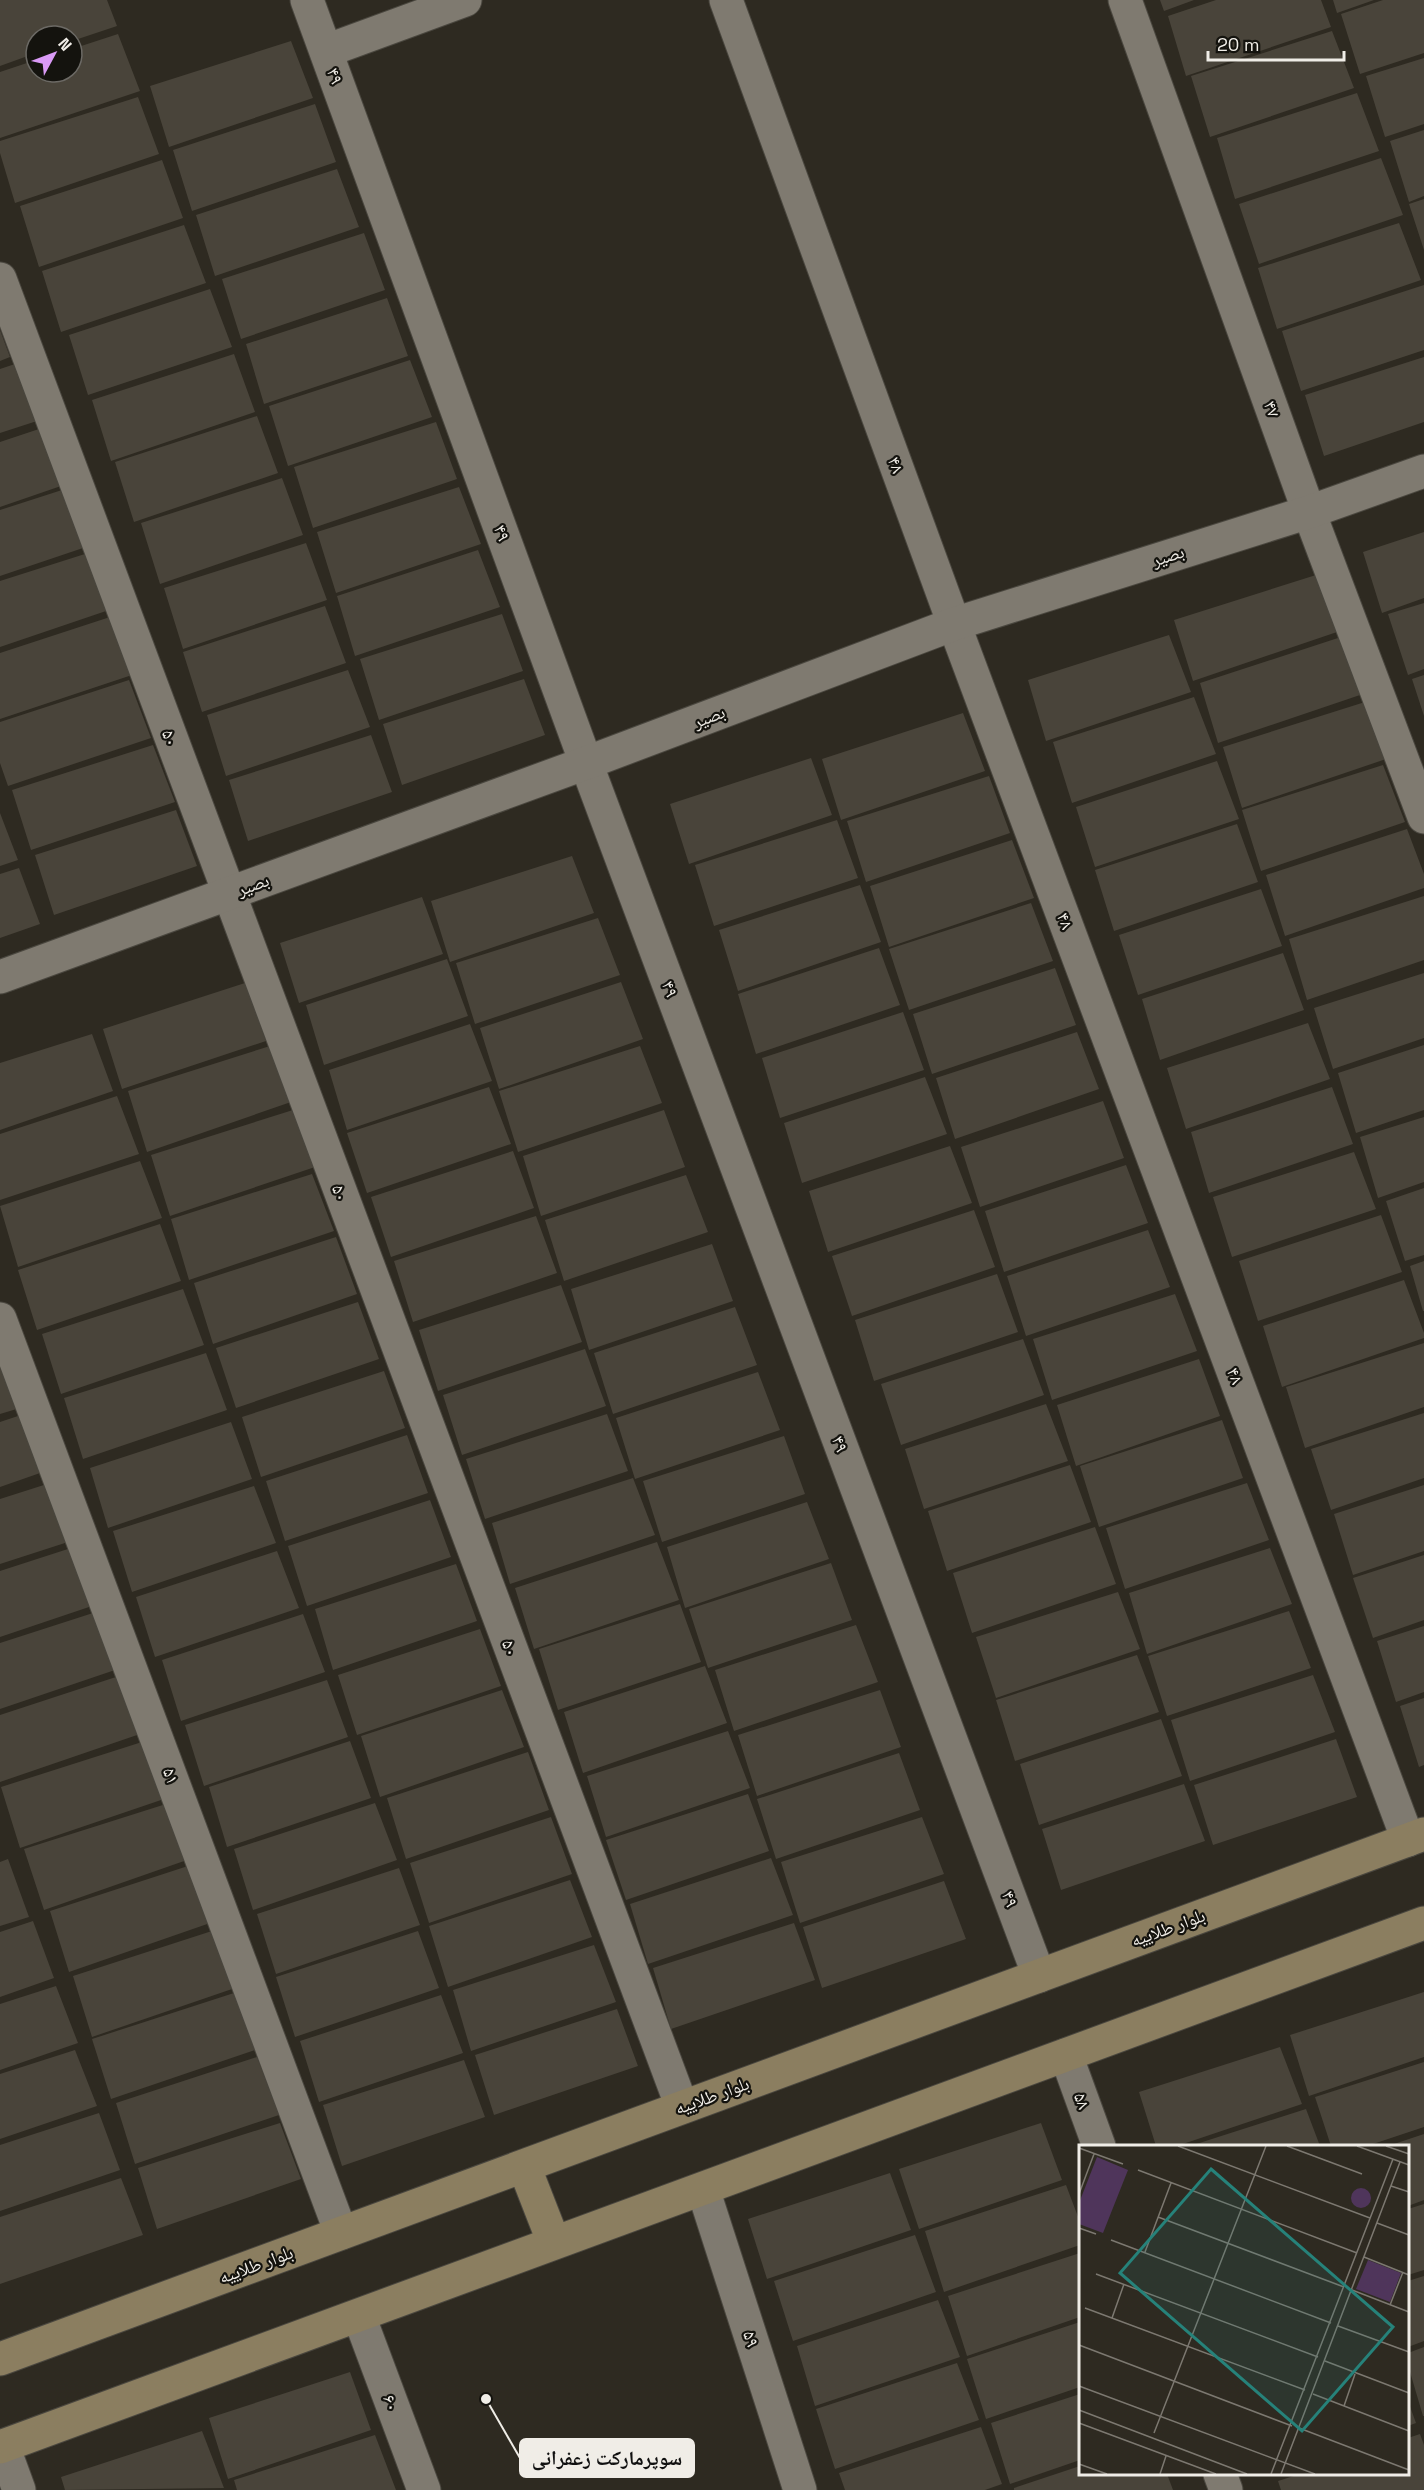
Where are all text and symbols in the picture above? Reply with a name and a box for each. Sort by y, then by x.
north arrow [24,24,84,84]
scale bar [1208,24,1344,62]
text: 20 m [1217,33,1260,56]
text: N [53,34,76,55]
street label: ۴۹ [322,64,349,87]
street label: ۴۷ [1259,397,1286,420]
street label: ۴۸ [883,453,910,476]
street label: ۴۹ [489,521,516,544]
street label: بصیر [1148,540,1187,572]
street label: بصیر [688,700,728,733]
street label: ۵۰ [157,726,184,749]
street label: بصیر [233,868,272,901]
street label: ۴۸ [1052,909,1079,932]
street label: ۴۹ [657,977,684,1000]
street label: ۵۰ [327,1181,354,1204]
street label: ۴۸ [1222,1364,1249,1387]
street label: ۴۹ [827,1432,854,1455]
street label: ۵۰ [497,1636,524,1659]
street label: ۵۱ [158,1764,185,1787]
street label: ۴۹ [997,1887,1024,1910]
street label: بلوار طلاییه [1128,1903,1208,1952]
street label: بلوار طلاییه [672,2071,752,2120]
street label: ۵۸ [1069,2089,1096,2112]
inset map [1079,2145,1409,2475]
street label: بلوار طلاییه [216,2240,296,2289]
street label: ۵۹ [738,2328,765,2350]
street label: ۶۰ [378,2391,405,2414]
callout: سوپرمارکت زعفرانی [520,2439,694,2477]
text: سوپرمارکت زعفرانی [532,2445,682,2471]

